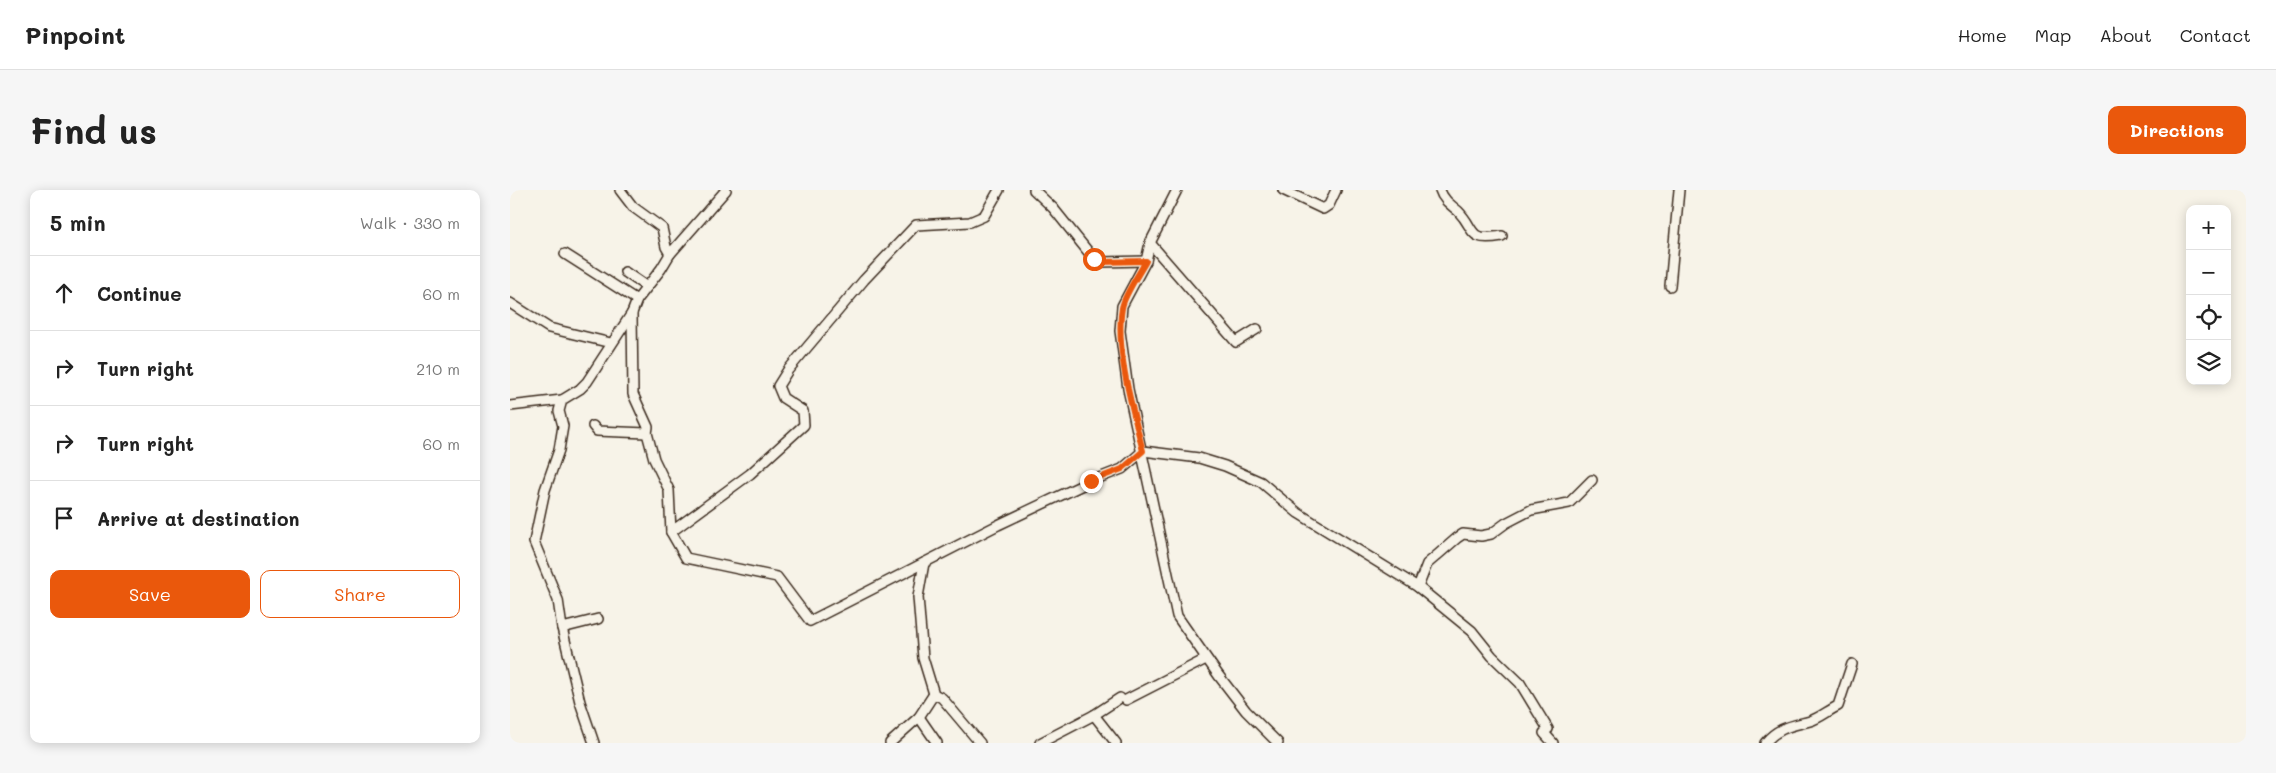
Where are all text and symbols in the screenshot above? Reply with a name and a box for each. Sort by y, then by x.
text: Pinpoint [25,19,126,50]
text: Home [1958,23,2007,47]
text: Map [2035,23,2071,47]
text: About [2099,23,2152,47]
text: Contact [2180,23,2251,47]
button: Directions [2108,106,2246,154]
text: Find us [30,107,157,153]
map controls [2186,205,2231,385]
button: + [2186,205,2231,250]
text: 5 min [50,209,106,236]
text: Walk · 330 m [360,212,460,233]
route start [1083,248,1106,271]
button: − [2186,250,2231,295]
icon: ahead [50,279,78,307]
text: Continue [97,281,182,306]
text: 60 m [423,283,460,304]
button: locate [2186,295,2231,340]
button: layers [2186,340,2231,385]
icon: right [50,354,78,382]
text: Turn right [97,356,194,381]
text: 210 m [416,358,460,379]
icon: right [50,429,78,457]
text: Turn right [97,431,194,456]
text: 60 m [423,433,460,454]
route end [1080,470,1103,493]
icon: arrive [50,504,78,532]
text: Arrive at destination [97,506,300,531]
button: Save [50,570,250,618]
button: Share [260,570,460,618]

